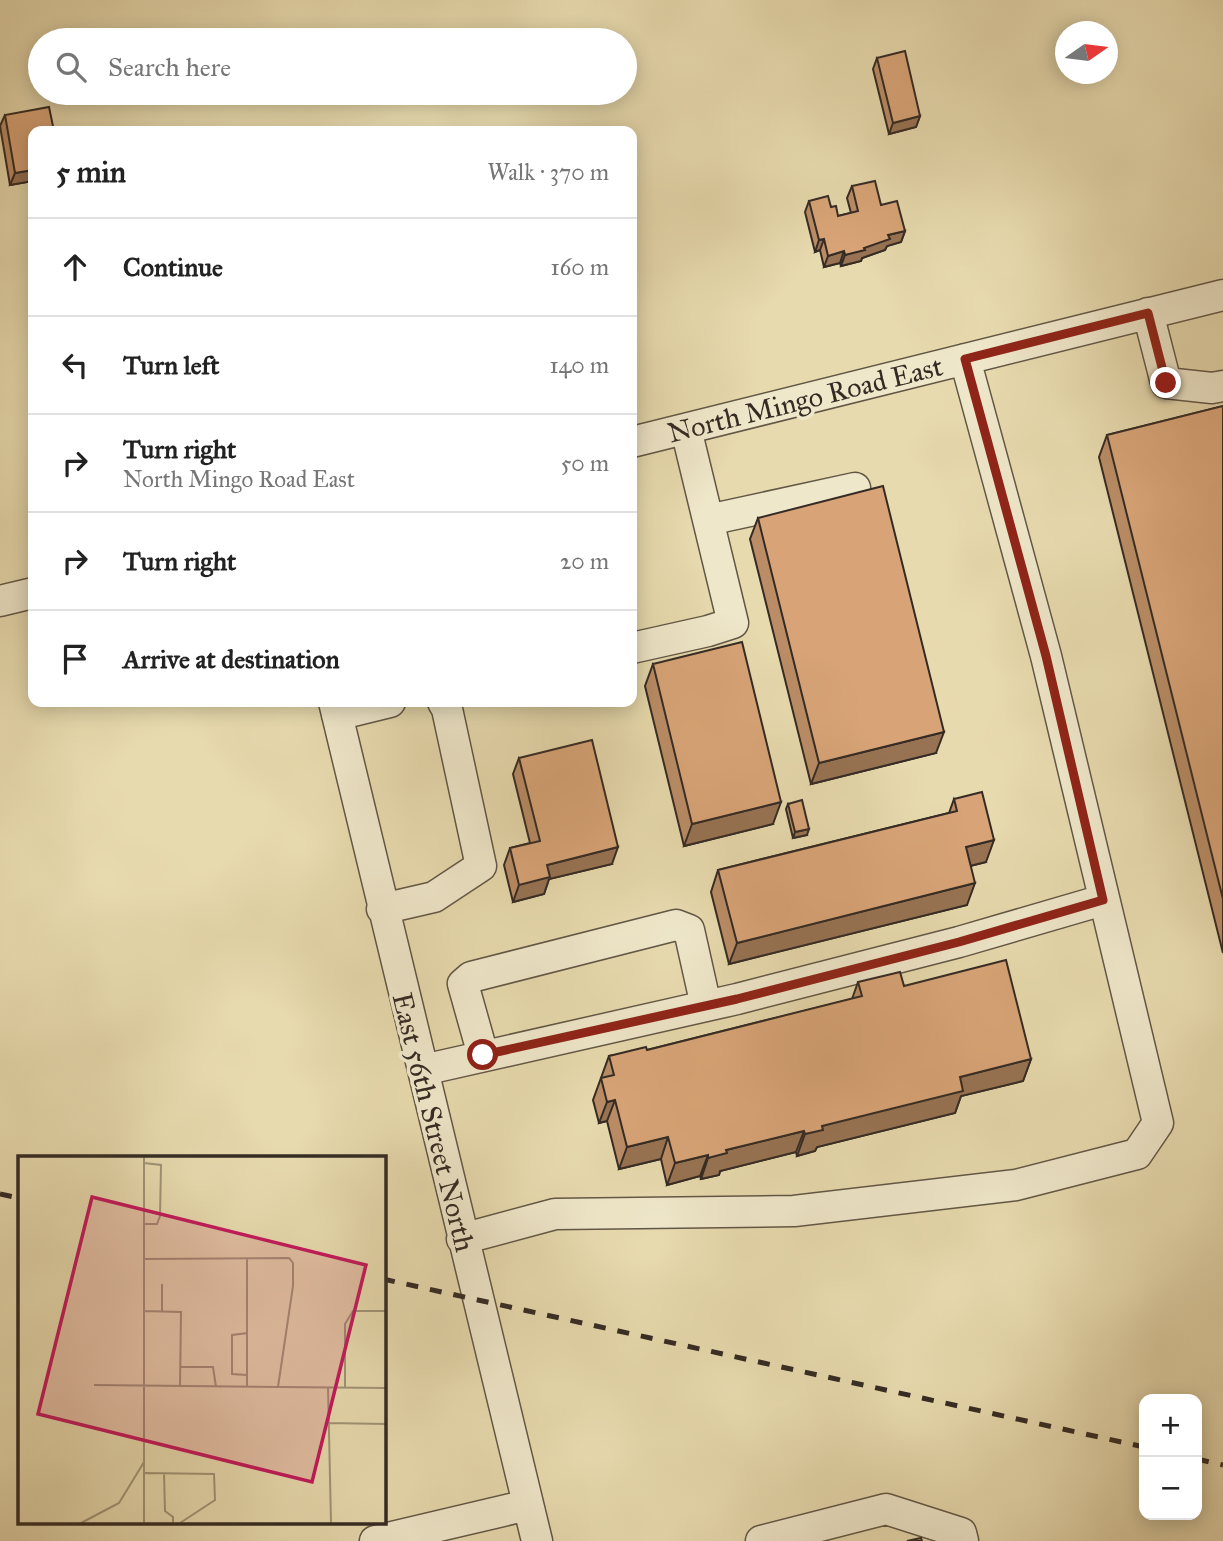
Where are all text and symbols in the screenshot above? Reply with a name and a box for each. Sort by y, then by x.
north arrow [1055,21,1118,84]
search box [28,28,637,105]
icon: search [52,48,90,86]
text: Search here [108,51,231,83]
text: 5 min [56,154,126,190]
text: Walk · 370 m [488,158,609,186]
icon: ahead [56,248,94,286]
text: Continue [123,251,223,283]
text: 160 m [551,253,609,281]
icon: left [56,346,94,384]
street label: North Mingo Road East [664,348,946,451]
text: Turn left [123,349,219,381]
text: 140 m [549,351,609,379]
route end [1150,367,1181,398]
text: Turn right [123,433,236,465]
icon: right [56,444,94,482]
text: 50 m [561,449,609,477]
text: North Mingo Road East [123,465,355,493]
icon: right [56,542,94,580]
text: Turn right [123,545,236,577]
text: 20 m [560,547,609,575]
icon: arrive [56,640,94,678]
text: Arrive at destination [123,643,340,675]
street label: East 56th Street North [384,989,483,1256]
route start [467,1039,498,1070]
inset map [18,1156,385,1524]
map controls [1139,1394,1202,1520]
button: + [1139,1394,1202,1457]
button: − [1139,1457,1202,1520]

